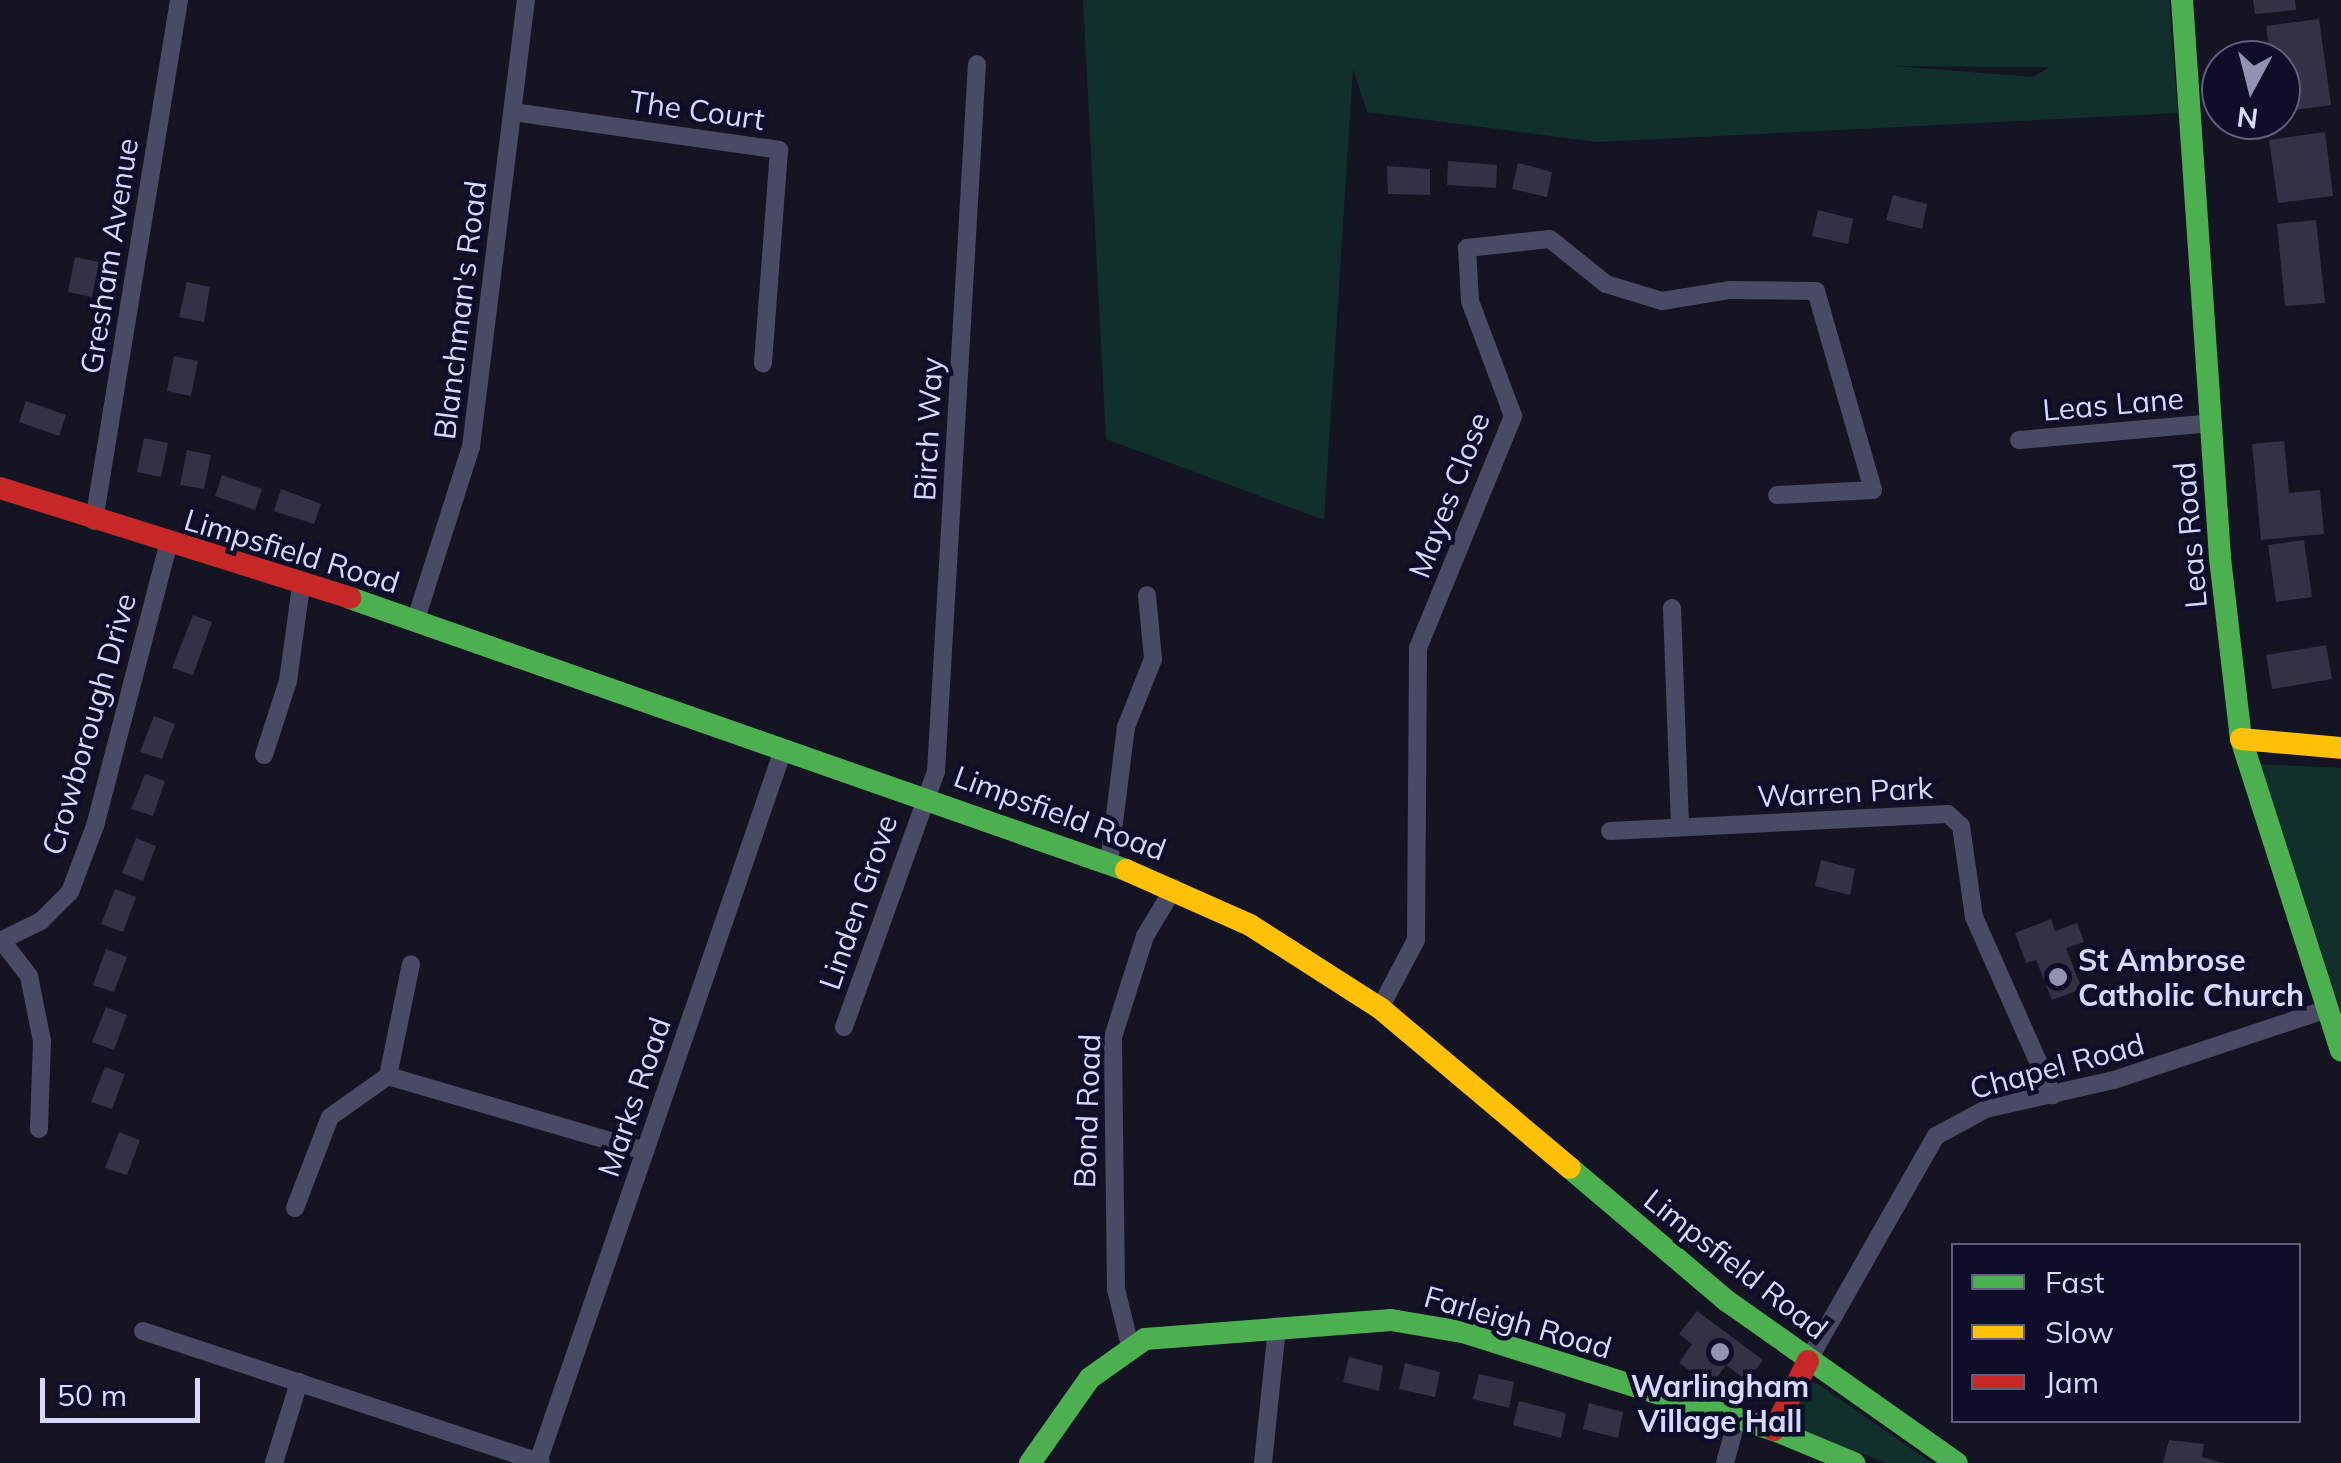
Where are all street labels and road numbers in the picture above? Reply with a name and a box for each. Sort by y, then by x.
street label: The Court [627,83,767,137]
street label: Gresham Avenue [73,136,145,376]
street label: Blanchman's Road [426,179,494,441]
street label: Birch Way [906,356,950,502]
street label: Leas Lane [2041,380,2185,428]
street label: Mayes Close [1401,407,1497,583]
street label: Leas Road [2166,460,2214,610]
street label: Limpsfield Road [180,501,404,601]
street label: Crowborough Drive [34,589,144,859]
street label: Limpsfield Road [949,758,1171,868]
street label: Warren Park [1756,769,1934,815]
street label: Linden Grove [811,810,905,994]
street label: Marks Road [590,1013,678,1181]
street label: Chapel Road [1966,1025,2148,1107]
street label: Bond Road [1066,1033,1108,1189]
street label: Limpsfield Road [1637,1181,1835,1347]
street label: Farleigh Road [1420,1278,1616,1366]

